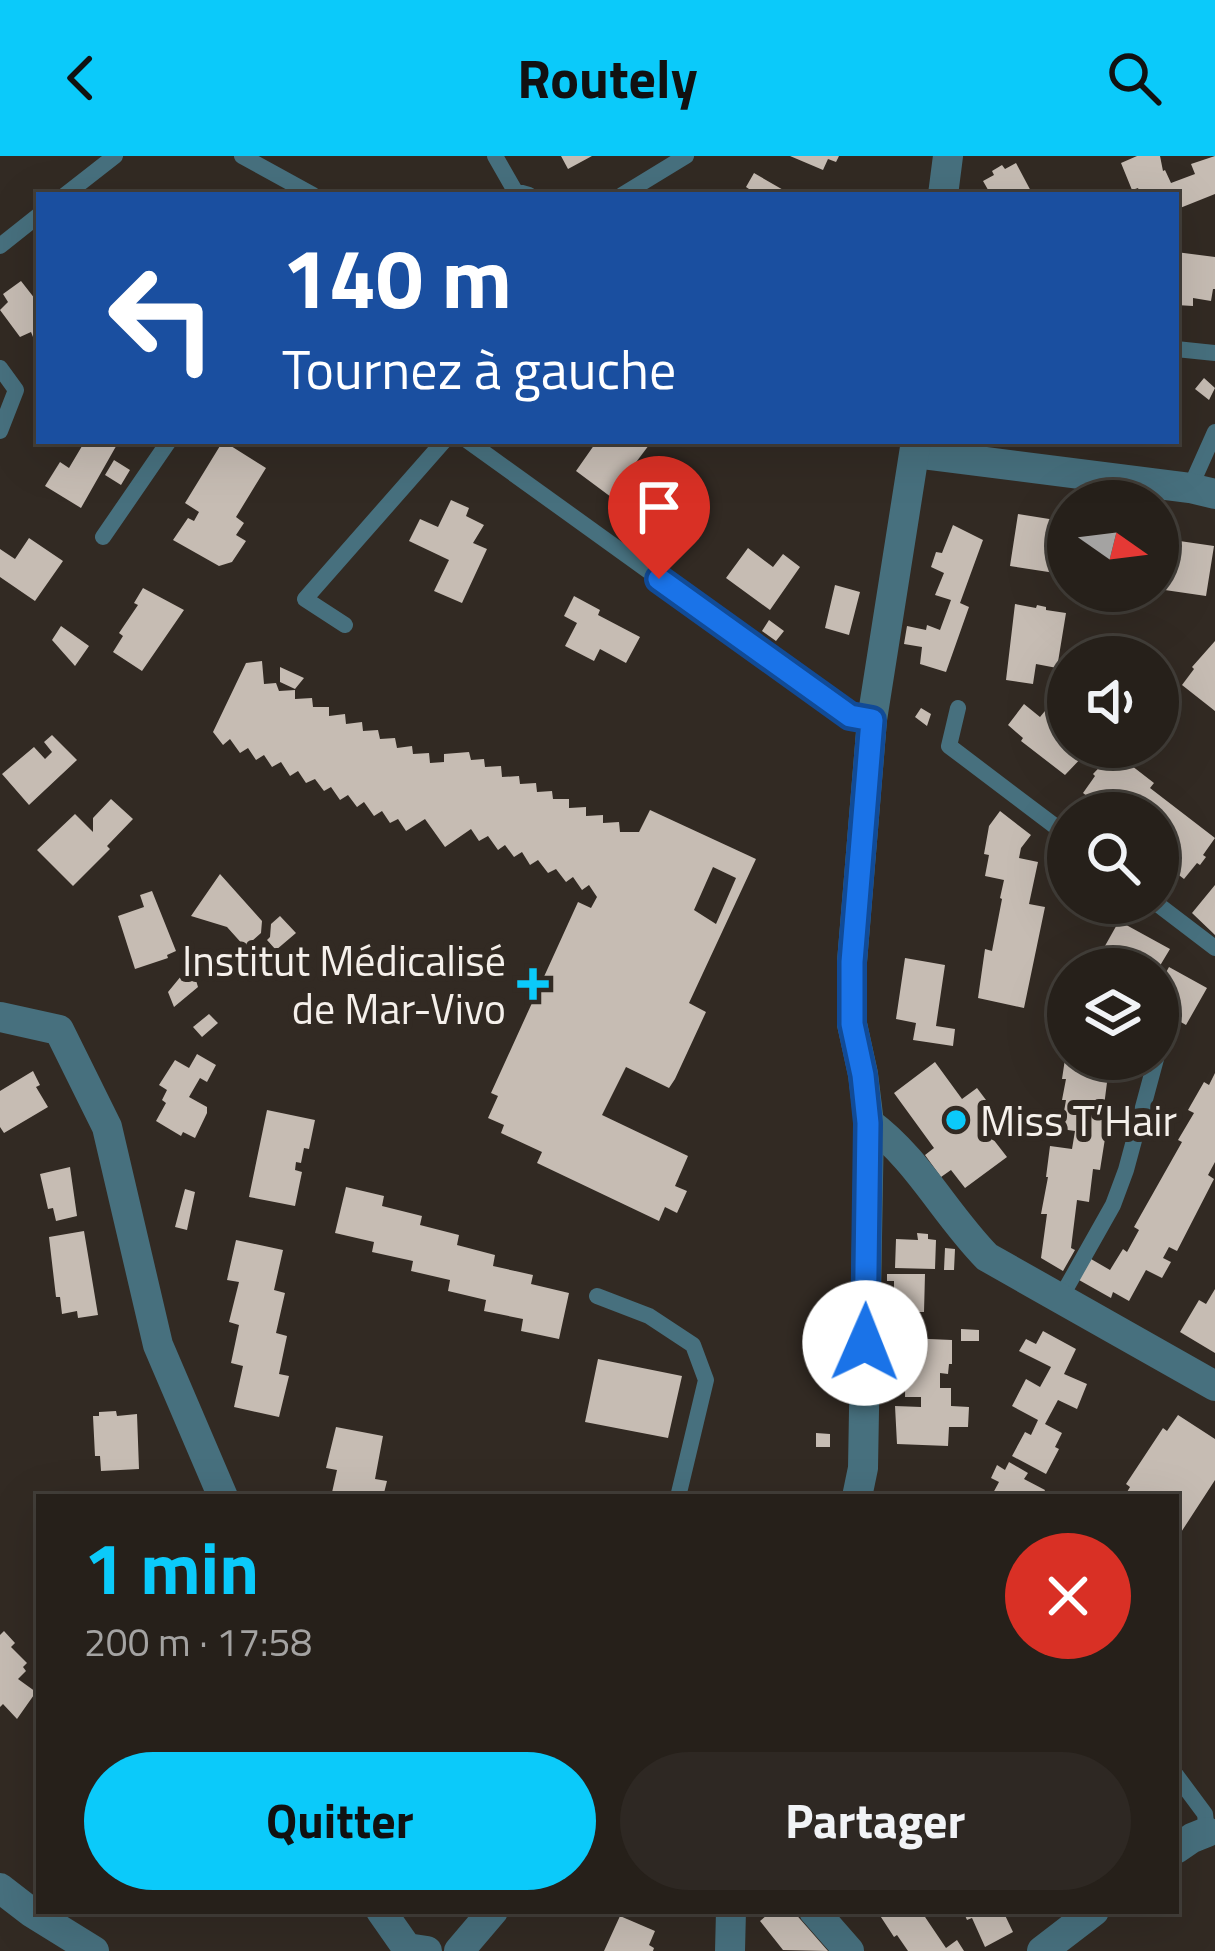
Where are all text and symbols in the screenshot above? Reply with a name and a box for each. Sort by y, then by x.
text: Routely [517,37,698,119]
icon: back [48,45,114,111]
icon: search [1101,45,1167,111]
text: 140 m [282,213,512,341]
icon: left [84,240,240,396]
text: Tournez à gauche [282,328,676,410]
pin [608,456,710,579]
icon: arrive [626,474,692,540]
north arrow [1047,480,1179,612]
map controls [1047,480,1179,1080]
button: sound [1047,636,1179,768]
button: search [1047,792,1179,924]
place label: Institut Médicalisé de Mar-Vivo [182,928,506,1040]
button: layers [1047,948,1179,1080]
marker: Institut Médicalisé de Mar-Vivo [517,968,549,1000]
place label: Miss T’Hair [980,1088,1177,1152]
marker: Miss T’Hair [943,1107,969,1133]
position arrow [802,1280,928,1406]
text: 1 min [84,1512,259,1622]
button: close [1005,1533,1131,1659]
text: 200 m · 17:58 [84,1612,312,1671]
button: Quitter [84,1752,596,1890]
button: Partager [620,1752,1131,1890]

